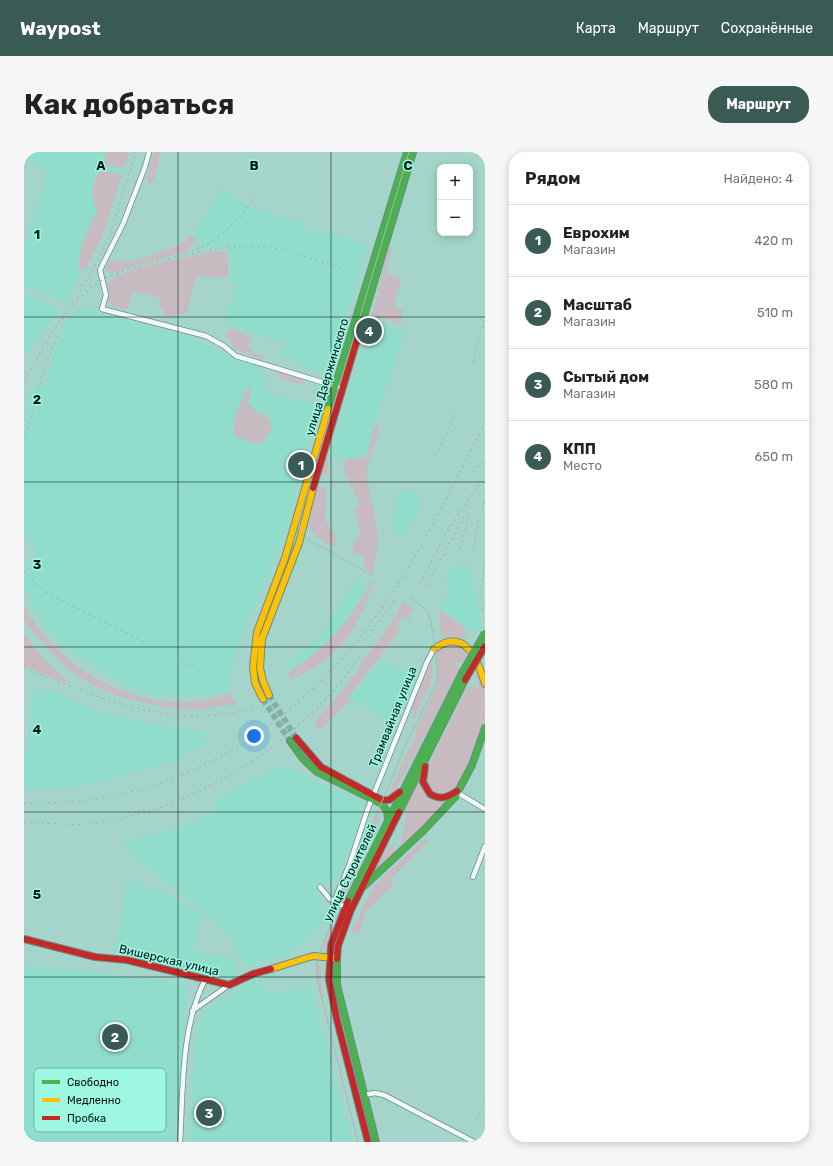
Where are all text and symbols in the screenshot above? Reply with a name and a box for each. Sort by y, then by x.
text: Waypost [20,17,101,40]
text: Карта [576,20,616,37]
text: Маршрут [638,20,699,37]
text: Сохранённые [721,20,813,37]
button: Маршрут [708,86,809,123]
text: Как добраться [24,88,234,121]
text: A [96,158,106,173]
text: B [249,158,259,173]
text: C [403,158,413,173]
map controls [437,164,473,236]
button: + [437,164,473,200]
text: Рядом [525,168,581,188]
text: Найдено: 4 [724,171,793,186]
button: − [437,200,473,236]
text: Еврохим [563,224,630,242]
text: 1 [34,227,40,242]
text: 1 [535,233,541,248]
text: 420 m [754,233,793,248]
text: Магазин [563,242,616,257]
text: Масштаб [563,296,632,314]
text: 2 [534,305,542,320]
text: 510 m [757,305,793,320]
text: Магазин [563,314,616,329]
pin: 4 [356,316,382,346]
street label: улица Дзержинского [303,317,352,437]
text: Сытый дом [563,368,649,386]
text: 3 [534,377,542,392]
text: 580 m [754,377,793,392]
text: Магазин [563,386,616,401]
text: 2 [33,392,41,407]
text: КПП [563,440,596,458]
text: 4 [534,449,542,464]
text: 650 m [754,449,793,464]
pin: 1 [288,450,314,480]
text: Место [563,458,602,473]
text: 3 [33,557,42,572]
street label: Трамвайная улица [366,665,420,769]
text: 4 [33,722,42,737]
your location [244,726,264,746]
street label: улица Строителей [320,822,380,924]
text: 5 [33,887,41,902]
street label: Вишерская улица [118,942,220,978]
pin: 2 [102,1022,128,1052]
legend [34,1068,166,1132]
text: Свободно [67,1076,119,1089]
text: Медленно [67,1094,121,1107]
pin: 3 [196,1098,222,1128]
text: Пробка [67,1112,106,1125]

